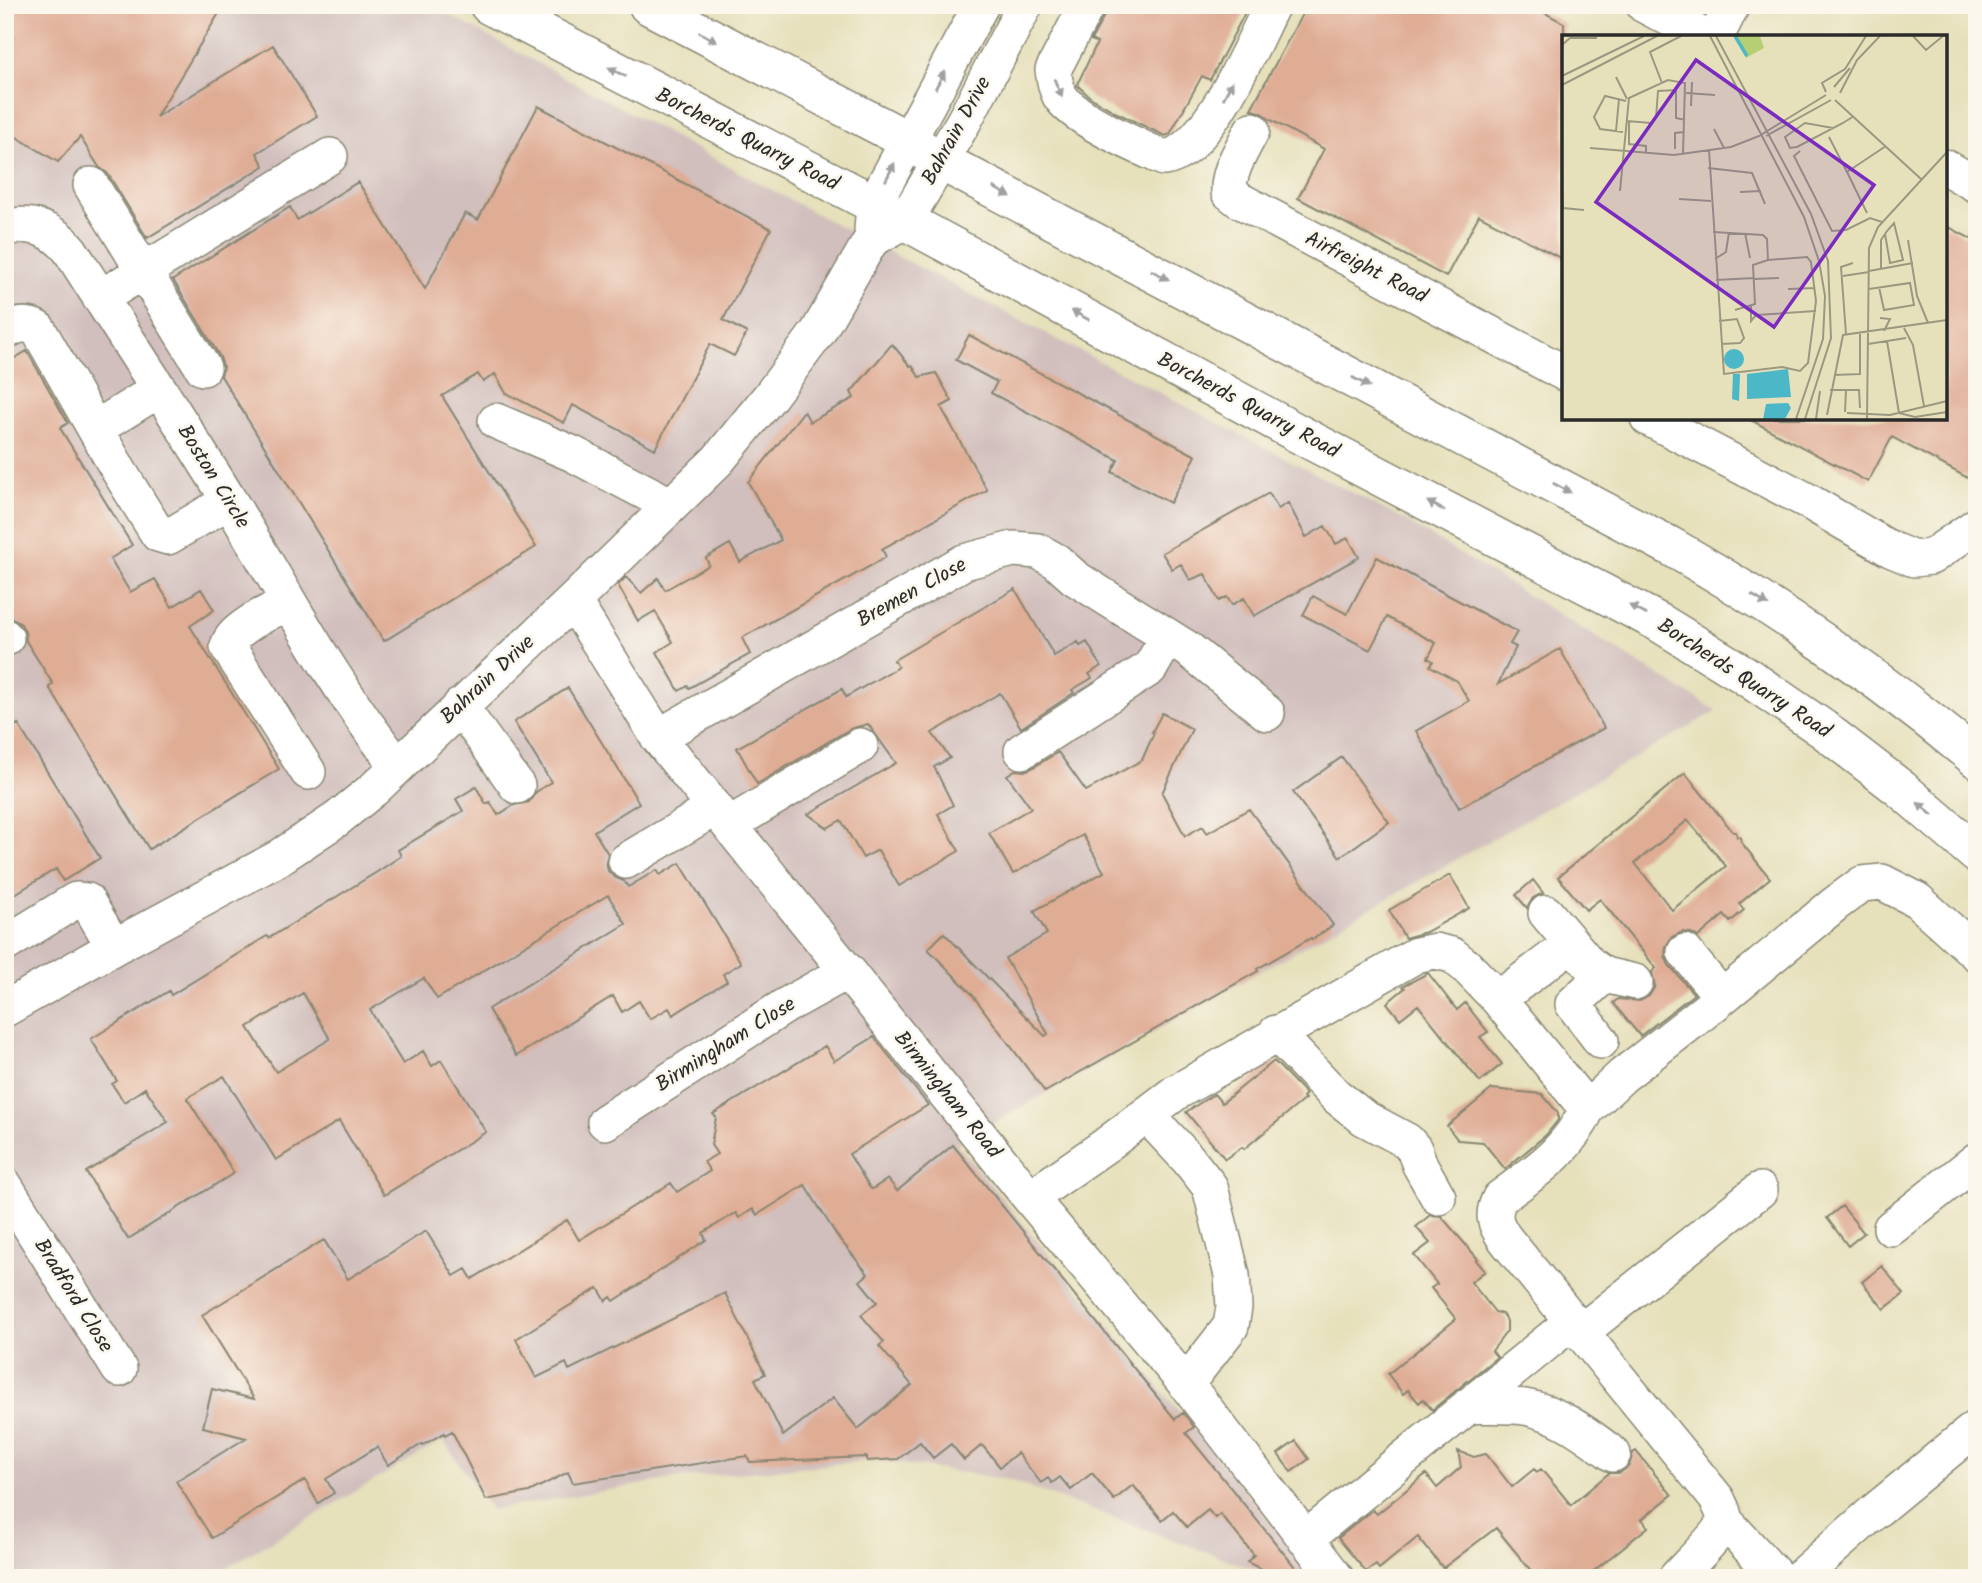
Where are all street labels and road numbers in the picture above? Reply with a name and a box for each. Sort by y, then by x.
street label: Bahrain Drive [914,70,1001,191]
street label: Borcherds Quarry Road [649,79,845,201]
street label: Airfreight Road [1299,223,1434,313]
street label: Borcherds Quarry Road [1151,344,1346,468]
street label: Boston Circle [168,418,258,536]
street label: Bremen Close [851,549,973,637]
street label: Borcherds Quarry Road [1650,610,1838,748]
street label: Bahrain Drive [433,627,543,733]
street label: Birmingham Close [649,988,803,1101]
street label: Birmingham Road [885,1024,1009,1167]
street label: Bradford Close [25,1232,122,1360]

